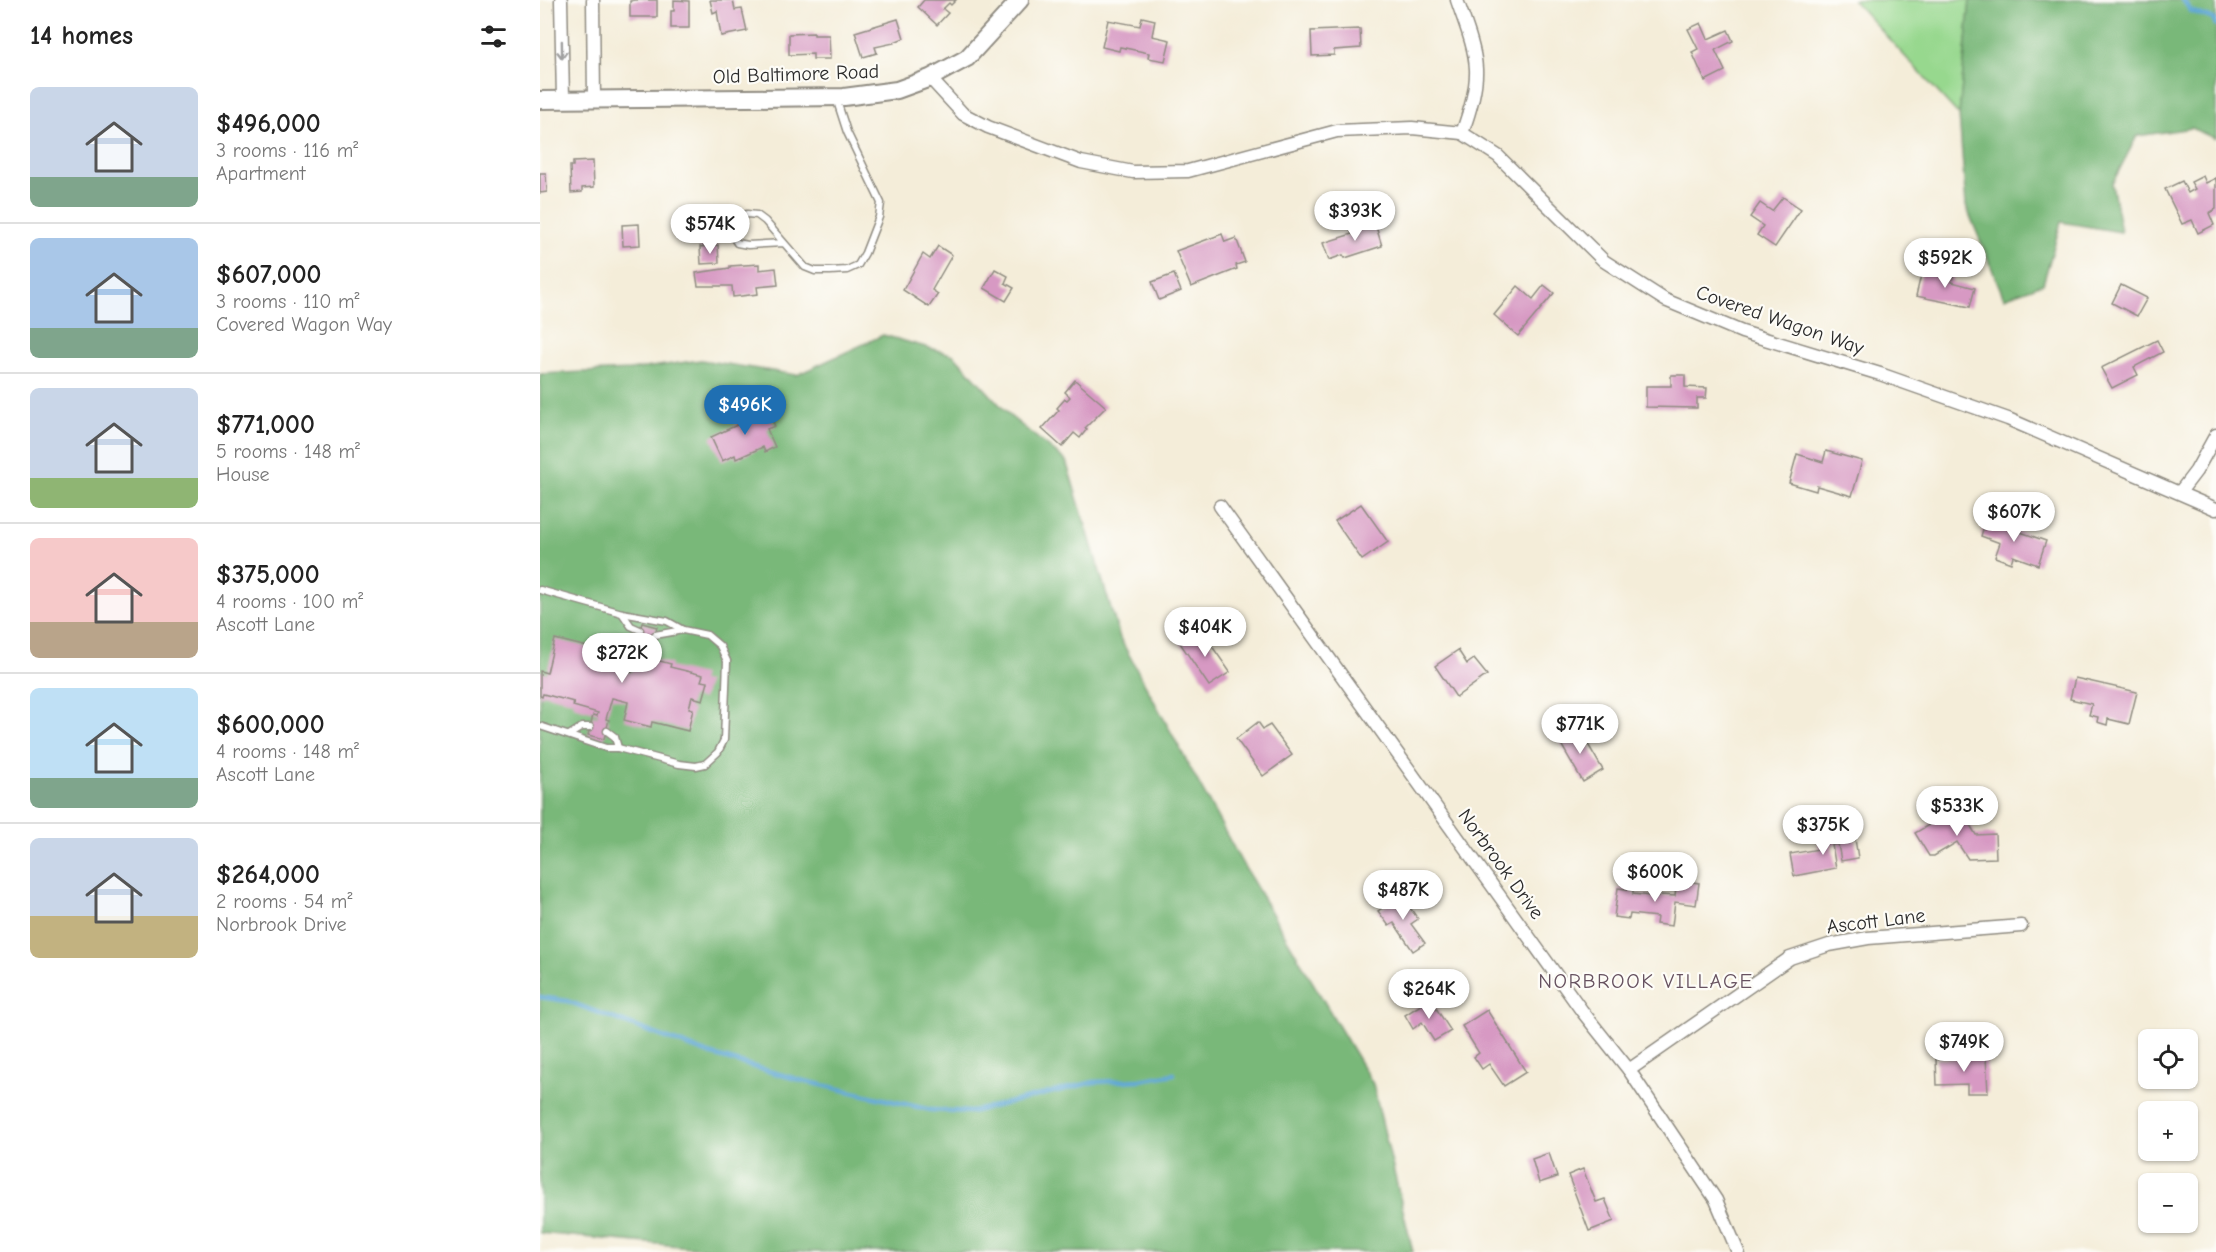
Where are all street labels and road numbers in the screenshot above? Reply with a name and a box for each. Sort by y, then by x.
street label: Old Baltimore Road [712,60,880,88]
street label: Covered Wagon Way [1693,280,1867,360]
street label: Norbrook Drive [1453,804,1549,924]
street label: Ascott Lane [1825,904,1927,938]

